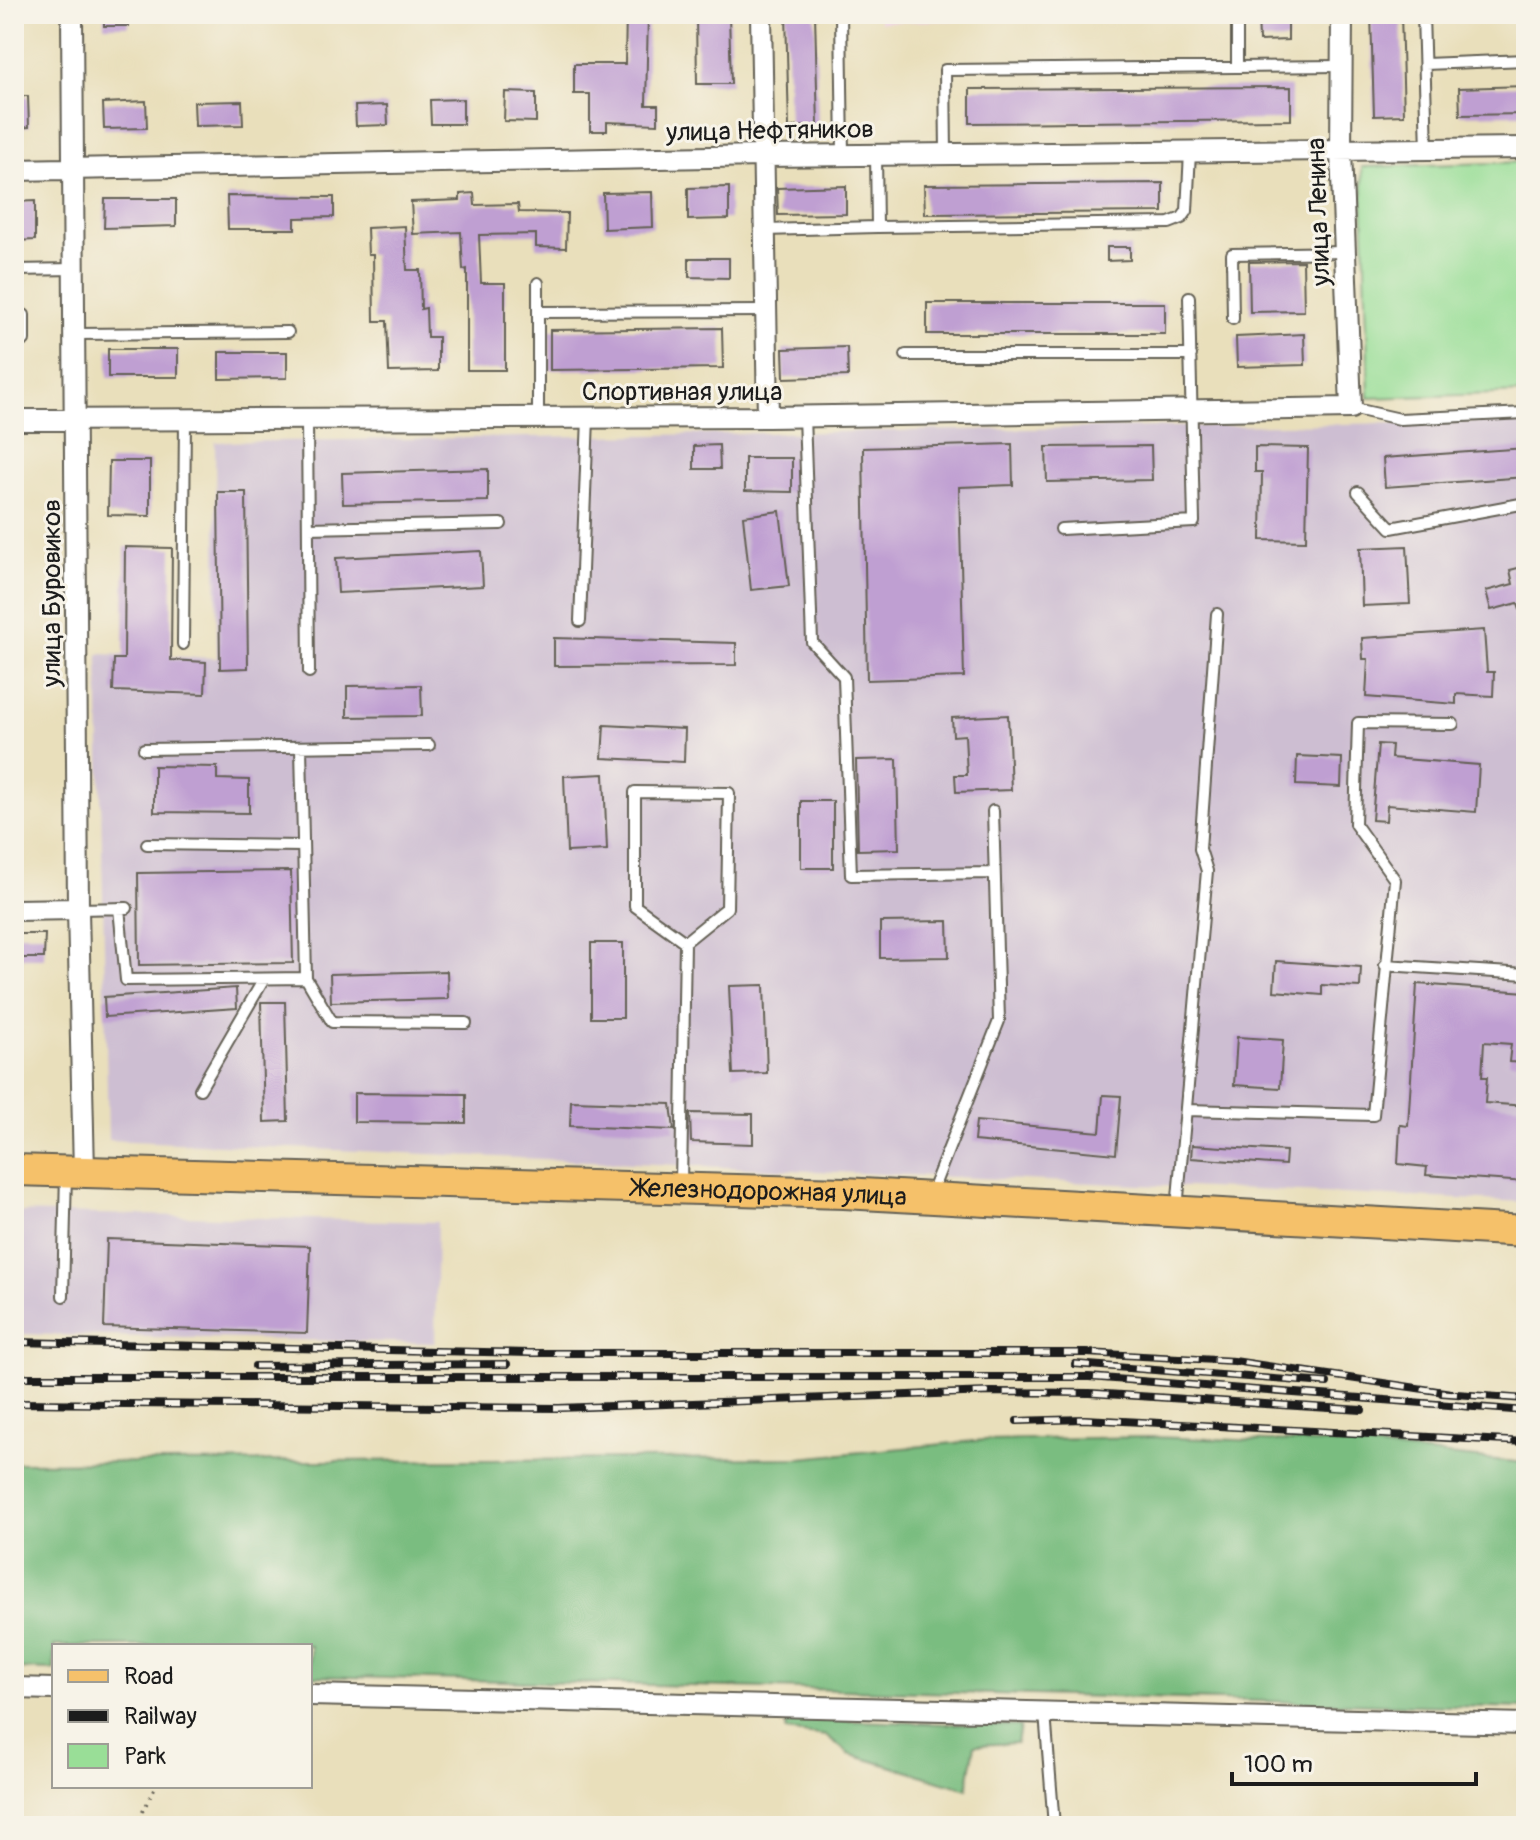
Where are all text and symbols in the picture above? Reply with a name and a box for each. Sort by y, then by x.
street label: улица Нефтяников [665,113,874,149]
street label: улица Ленина [1300,137,1338,288]
street label: Спортивная улица [582,376,782,408]
street label: улица Буровиков [36,499,68,688]
street label: Железнодорожная улица [628,1172,908,1213]
legend [52,1644,312,1788]
text: Road [124,1662,174,1691]
text: Railway [124,1702,197,1731]
scale bar [1232,1736,1476,1786]
text: Park [124,1742,166,1771]
text: 100 m [1244,1750,1313,1779]

